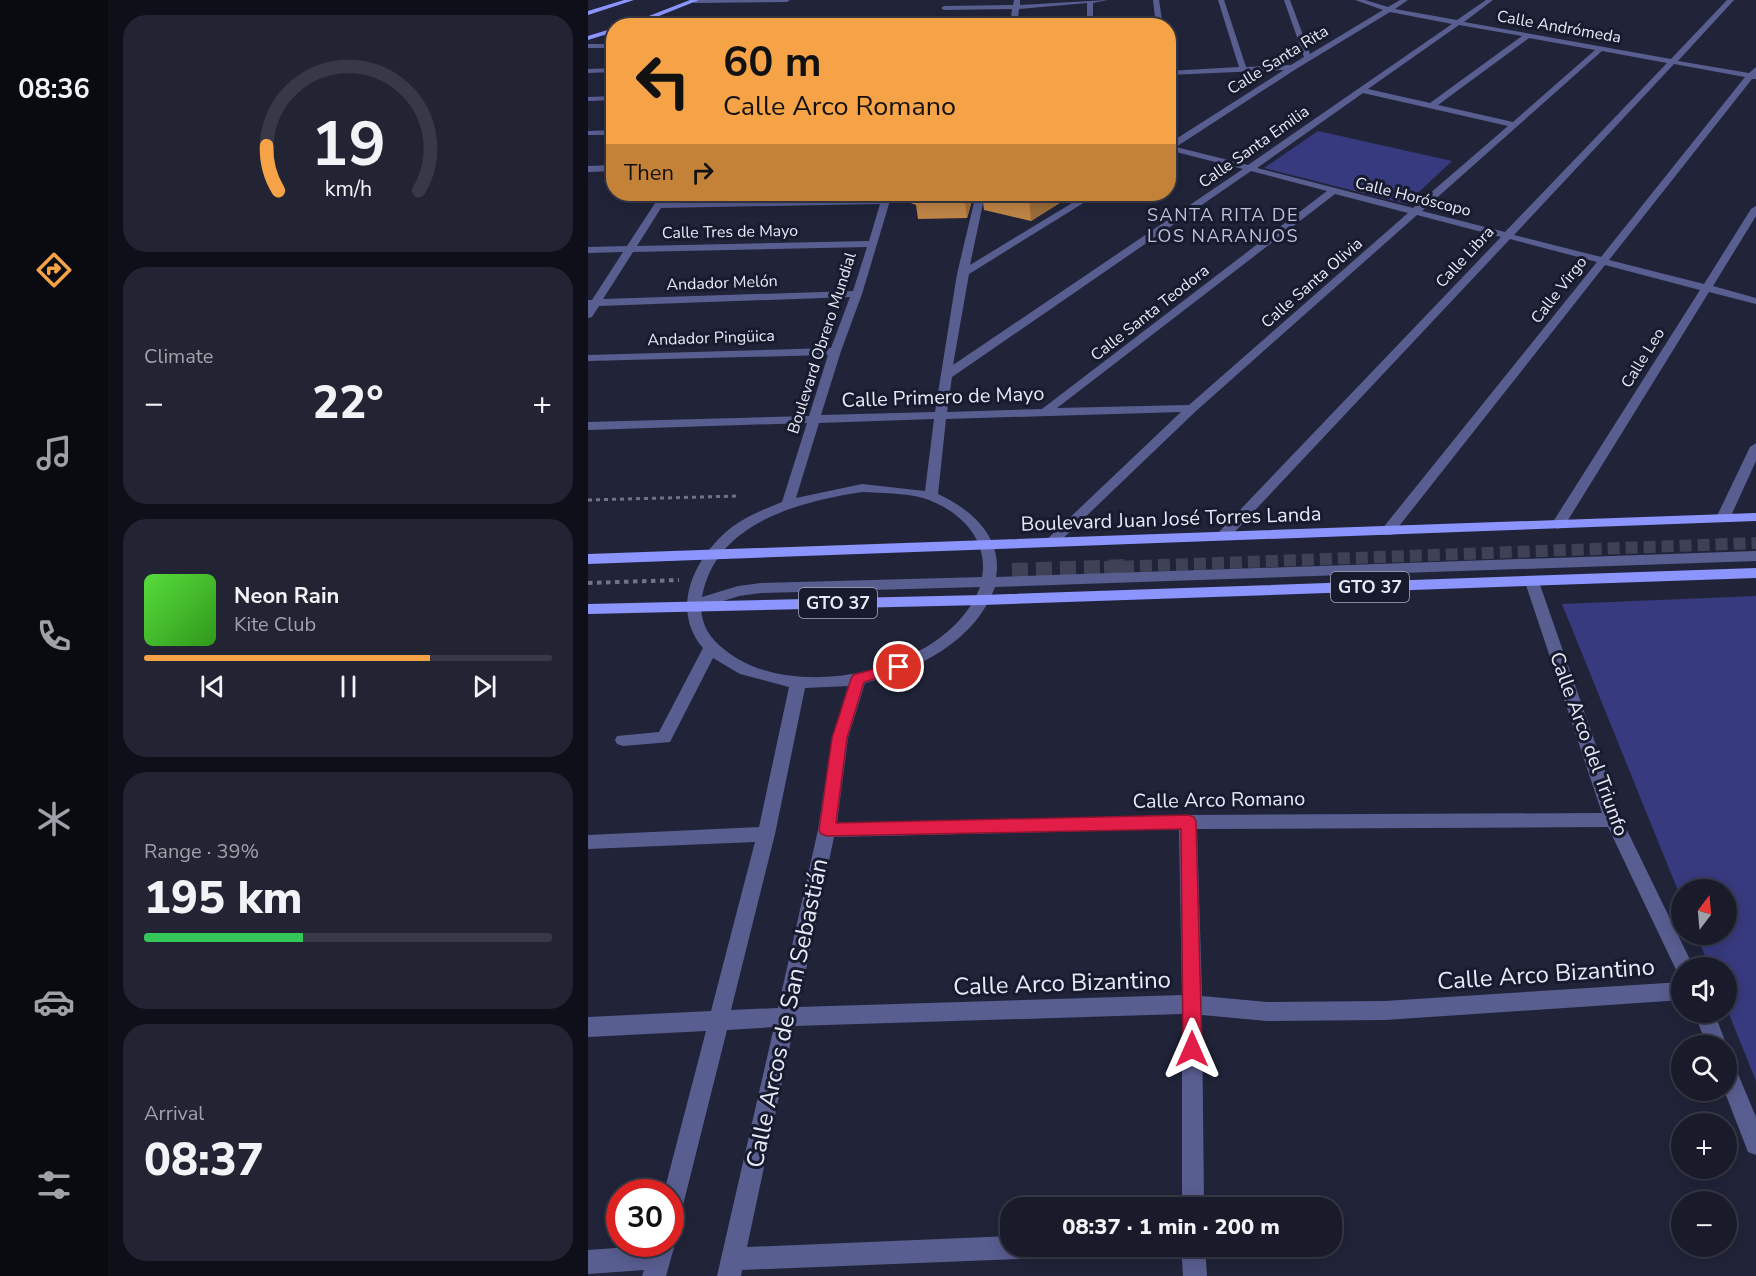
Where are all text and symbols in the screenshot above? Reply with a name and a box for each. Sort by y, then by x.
street label: Calle Andrómeda [1495,5,1623,49]
street label: Calle Santa Rita [1223,20,1333,100]
text: 60 m [723,34,822,91]
icon: left [624,42,702,120]
text: 08:36 [18,71,90,108]
text: Calle Arco Romano [723,88,956,125]
street label: Calle Santa Emilia [1194,101,1314,193]
text: 19 [311,102,385,187]
icon: right [686,156,719,189]
text: Then [624,158,674,188]
street label: Calle Horóscopo [1353,172,1473,222]
text: km/h [324,174,372,204]
district label: SANTA RITA DE LOS NARANJOS [1147,203,1299,248]
street label: Calle Tres de Mayo [662,220,798,244]
street label: Calle Libra [1431,221,1499,293]
street label: Calle Santa Olivia [1257,233,1367,333]
icon: directions [33,249,75,291]
street label: Boulevard Obrero Mundial [782,249,862,437]
street label: Calle Virgo [1526,252,1592,328]
street label: Calle Santa Teodora [1086,260,1214,366]
street label: Andador Melón [666,270,778,296]
street label: Calle Leo [1616,324,1670,392]
street label: Andador Pingüica [647,325,775,351]
text: Climate [144,343,213,370]
text: 22° [312,373,384,434]
street label: Calle Primero de Mayo [841,380,1045,414]
text: − [144,381,164,426]
text: + [532,381,552,426]
icon: music [33,432,75,474]
street label: Boulevard Juan José Torres Landa [1020,500,1322,538]
road number: GTO 37 [1331,572,1409,602]
text: Neon Rain [234,581,339,611]
road number: GTO 37 [799,588,877,618]
text: Kite Club [234,611,316,638]
icon: phone [33,615,75,657]
pin [873,641,924,692]
street label: Calle Arco del Triunfo [1543,648,1635,840]
icon: arrive [882,650,915,683]
icon: previous [196,670,229,703]
icon: pause [332,670,365,703]
icon: next [468,670,501,703]
street label: Calle Arco Romano [1132,785,1306,815]
icon: climate [33,798,75,840]
text: Range · 39% [144,838,259,865]
street label: Calle Arcos de San Sebastián [739,855,835,1171]
text: 195 km [144,868,303,929]
north arrow [1671,879,1737,945]
map controls [1671,879,1737,1257]
street label: Calle Arco Bizantino [1436,950,1656,998]
button: sound [1671,957,1737,1023]
street label: Calle Arco Bizantino [953,963,1171,1003]
icon: car [33,981,75,1023]
position arrow [1160,1017,1224,1081]
button: search [1671,1035,1737,1101]
text: Arrival [144,1100,204,1127]
button: + [1671,1113,1737,1179]
text: 08:37 [144,1130,264,1191]
icon: filters [33,1164,75,1206]
speed limit sign: 30 [606,1179,684,1257]
button: − [1671,1191,1737,1257]
text: 08:37 · 1 min · 200 m [1062,1212,1280,1242]

